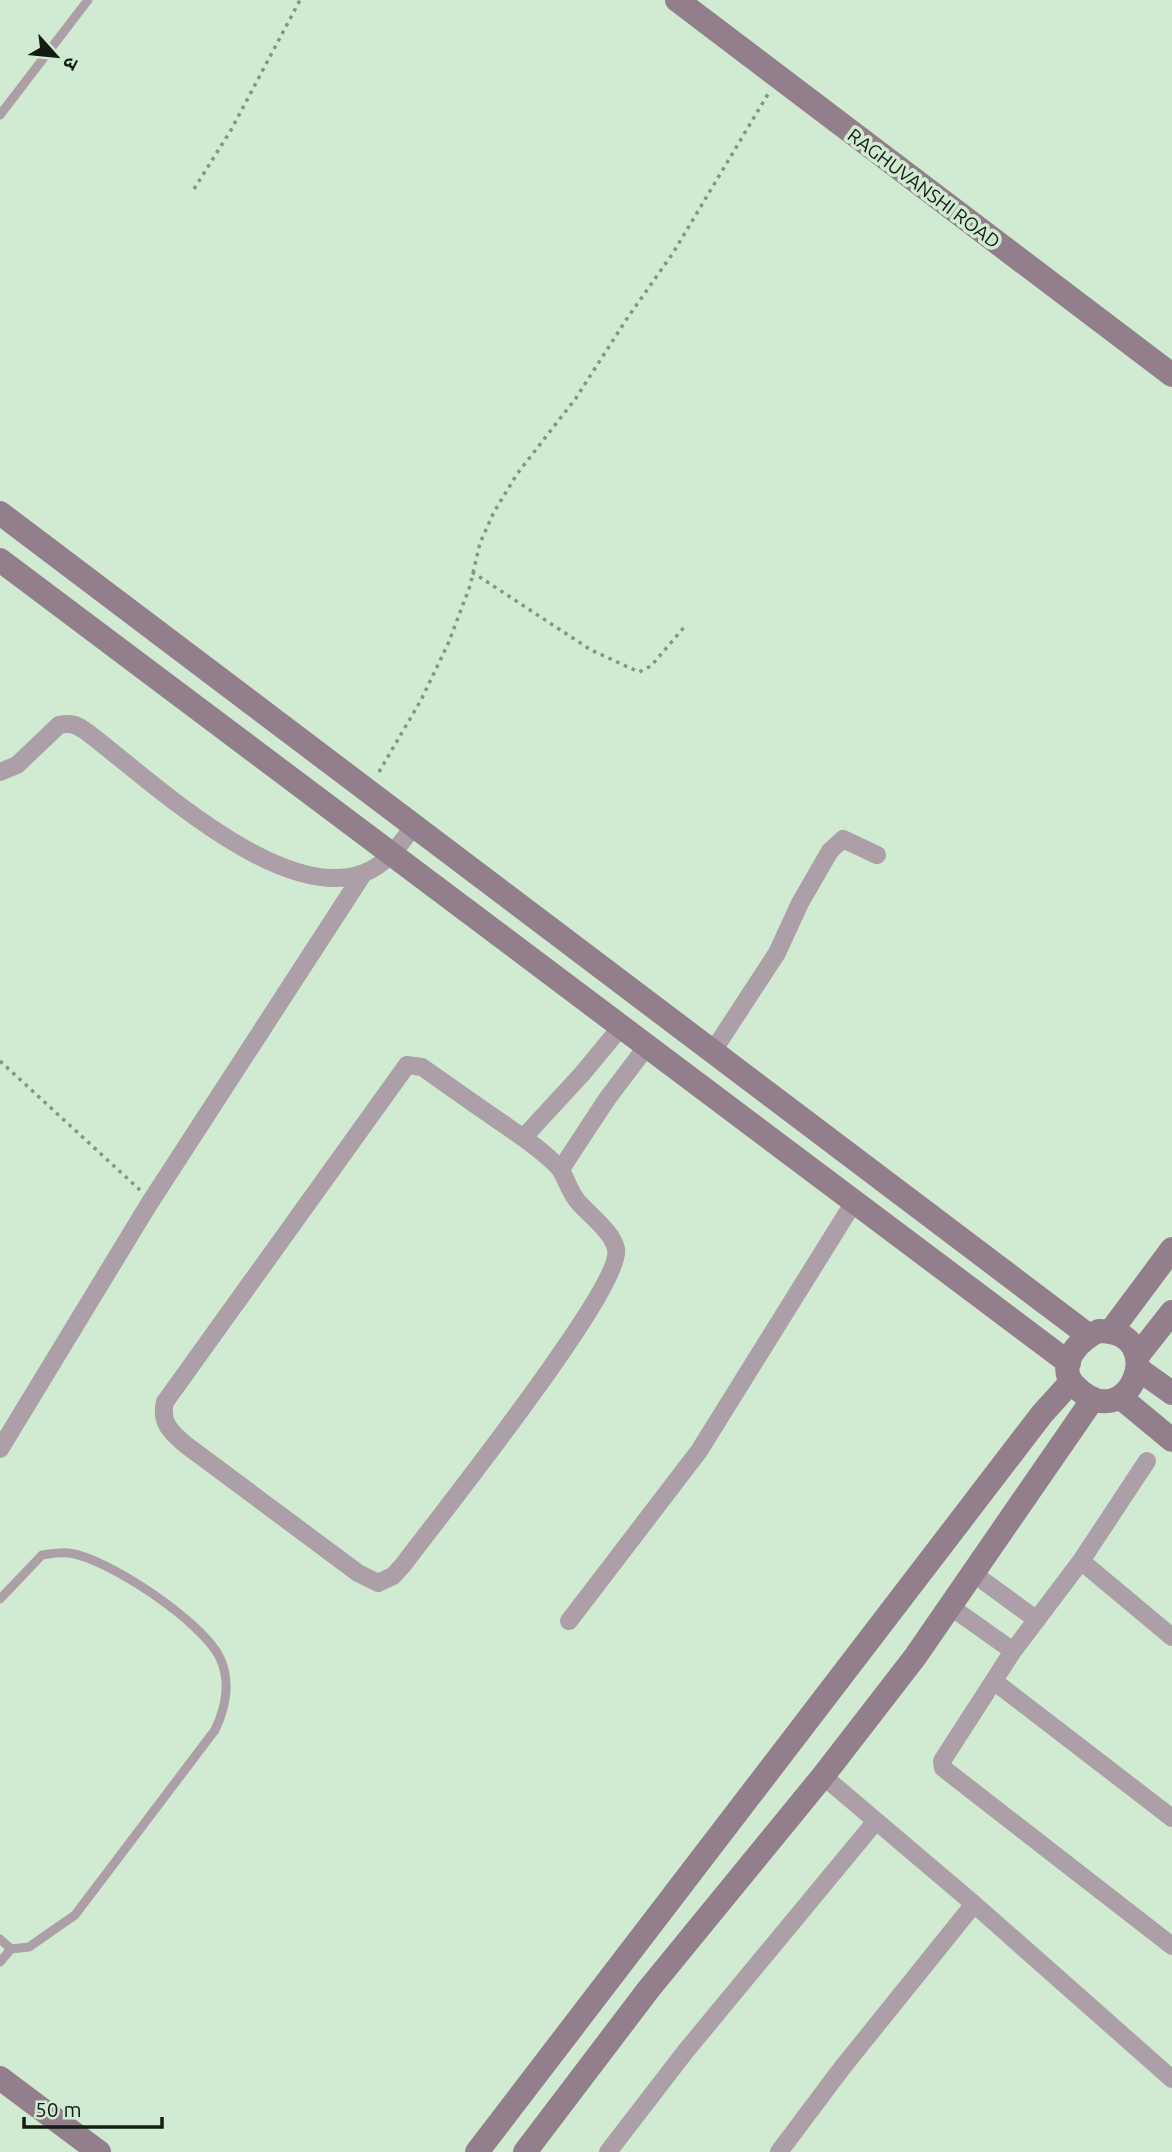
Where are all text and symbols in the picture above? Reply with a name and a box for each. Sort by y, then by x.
north arrow [21,21,91,91]
text: उ [58,54,83,74]
street label: RAGHUVANSHI ROAD [844,124,1004,252]
scale bar [24,2086,163,2130]
text: 50 m [35,2097,82,2121]

